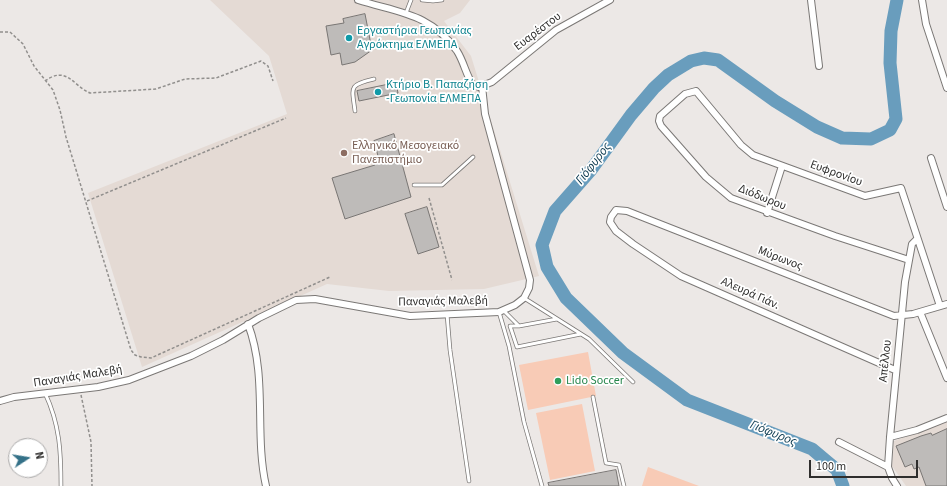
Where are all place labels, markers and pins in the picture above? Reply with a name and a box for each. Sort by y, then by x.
place label: Εργαστήρια Γεωπονίας Αγρόκτημα ΕΛΜΕΠΑ [357,24,472,52]
marker: Εργαστήρια Γεωπονίας Αγρόκτημα ΕΛΜΕΠΑ [344,33,354,43]
place label: Κτήριο Β. Παπαζήση -Γεωπονία ΕΛΜΕΠΑ [386,78,488,106]
marker: Κτήριο Β. Παπαζήση -Γεωπονία ΕΛΜΕΠΑ [373,87,383,97]
place label: Ελληνικό Μεσογειακό Πανεπιστήμιο [352,139,459,167]
marker: Ελληνικό Μεσογειακό Πανεπιστήμιο [339,148,349,158]
place label: Lido Soccer [566,374,624,388]
marker: Lido Soccer [553,376,563,386]

